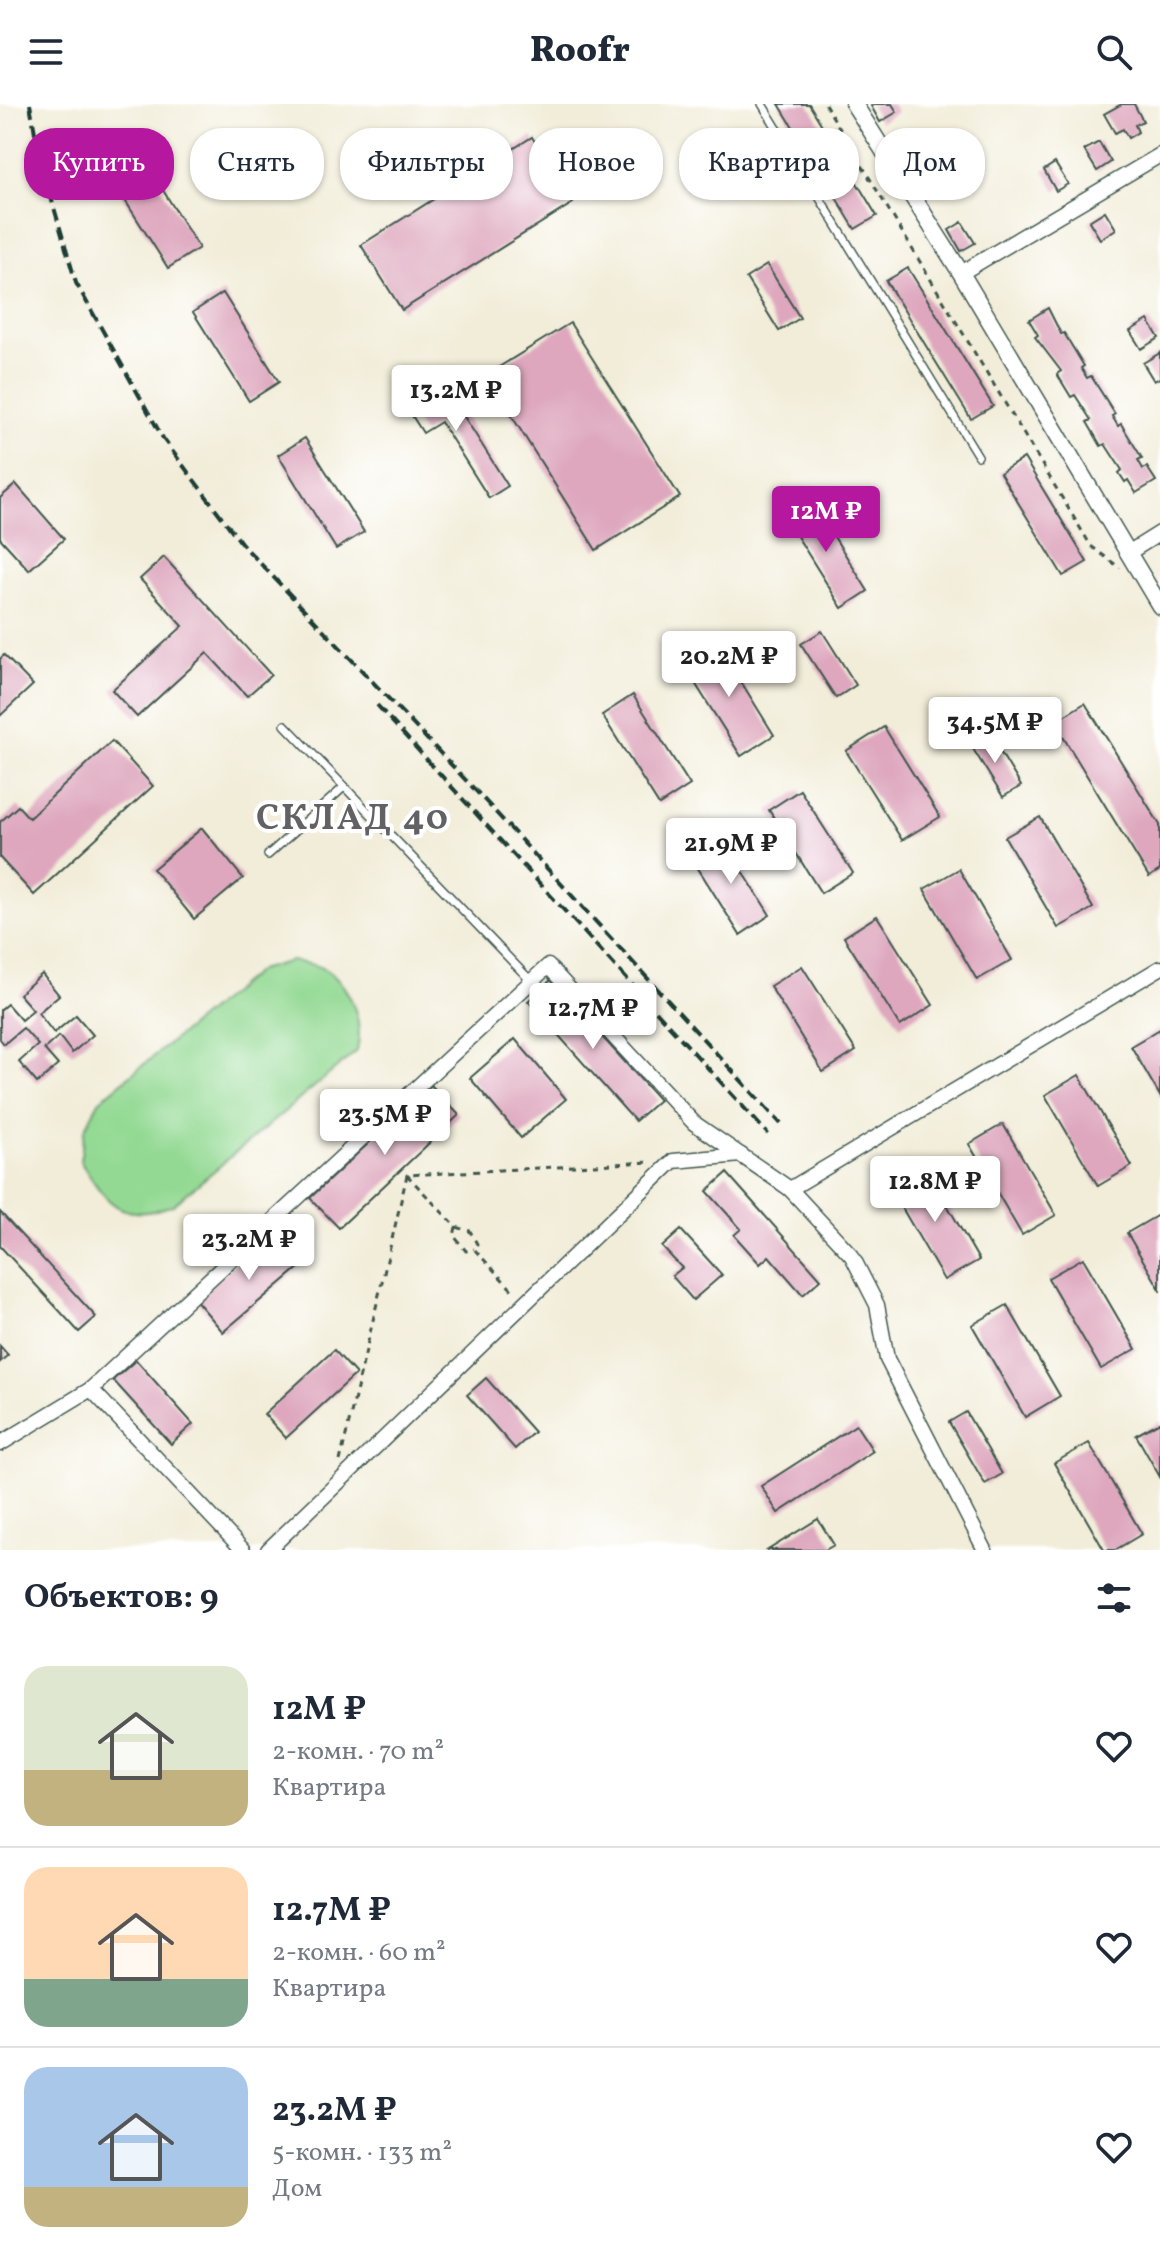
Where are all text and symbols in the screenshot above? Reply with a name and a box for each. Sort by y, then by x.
text: Roofr [530,27,630,77]
icon: menu [24,30,68,74]
icon: search [1092,30,1136,74]
chip: Купить [24,128,174,200]
chip: Снять [190,128,324,200]
chip: Фильтры [340,128,513,200]
chip: Новое [529,128,663,200]
chip: Квартира [679,128,859,200]
chip: Дом [875,128,985,200]
pin: 13.2M ₽ [382,365,530,433]
text: 13.2M ₽ [410,373,502,409]
pin: 12M ₽ [770,486,882,554]
text: 12M ₽ [790,494,862,530]
pin: 20.2M ₽ [655,631,803,699]
text: 20.2M ₽ [680,639,778,675]
pin: 34.5M ₽ [921,697,1069,765]
text: 34.5M ₽ [947,705,1043,741]
district label: СКЛАД 40 [256,795,450,845]
pin: 21.9M ₽ [657,818,805,886]
text: 21.9M ₽ [684,826,778,862]
pin: 12.7M ₽ [519,983,667,1051]
text: 12.7M ₽ [547,991,639,1027]
pin: 23.5M ₽ [311,1089,459,1157]
text: 23.5M ₽ [338,1097,432,1133]
pin: 12.8M ₽ [861,1156,1009,1224]
text: 12.8M ₽ [888,1164,982,1200]
pin: 23.2M ₽ [175,1214,323,1282]
text: 23.2M ₽ [201,1222,297,1258]
text: Объектов: 9 [24,1575,219,1622]
icon: filters [1092,1576,1136,1620]
text: 12M ₽ [272,1687,366,1734]
icon: home [88,1698,184,1794]
icon: heart [1092,1724,1136,1768]
text: 2-комн. · 70 m² [272,1734,444,1770]
text: Квартира [272,1770,386,1806]
text: 12.7M ₽ [272,1888,391,1935]
icon: home [88,1899,184,1995]
icon: heart [1092,1925,1136,1969]
text: 2-комн. · 60 m² [272,1935,446,1971]
text: Квартира [272,1971,386,2007]
text: 23.2M ₽ [272,2088,397,2135]
icon: home [88,2099,184,2195]
icon: heart [1092,2125,1136,2169]
text: 5-комн. · 133 m² [272,2135,452,2171]
text: Дом [272,2171,322,2207]

